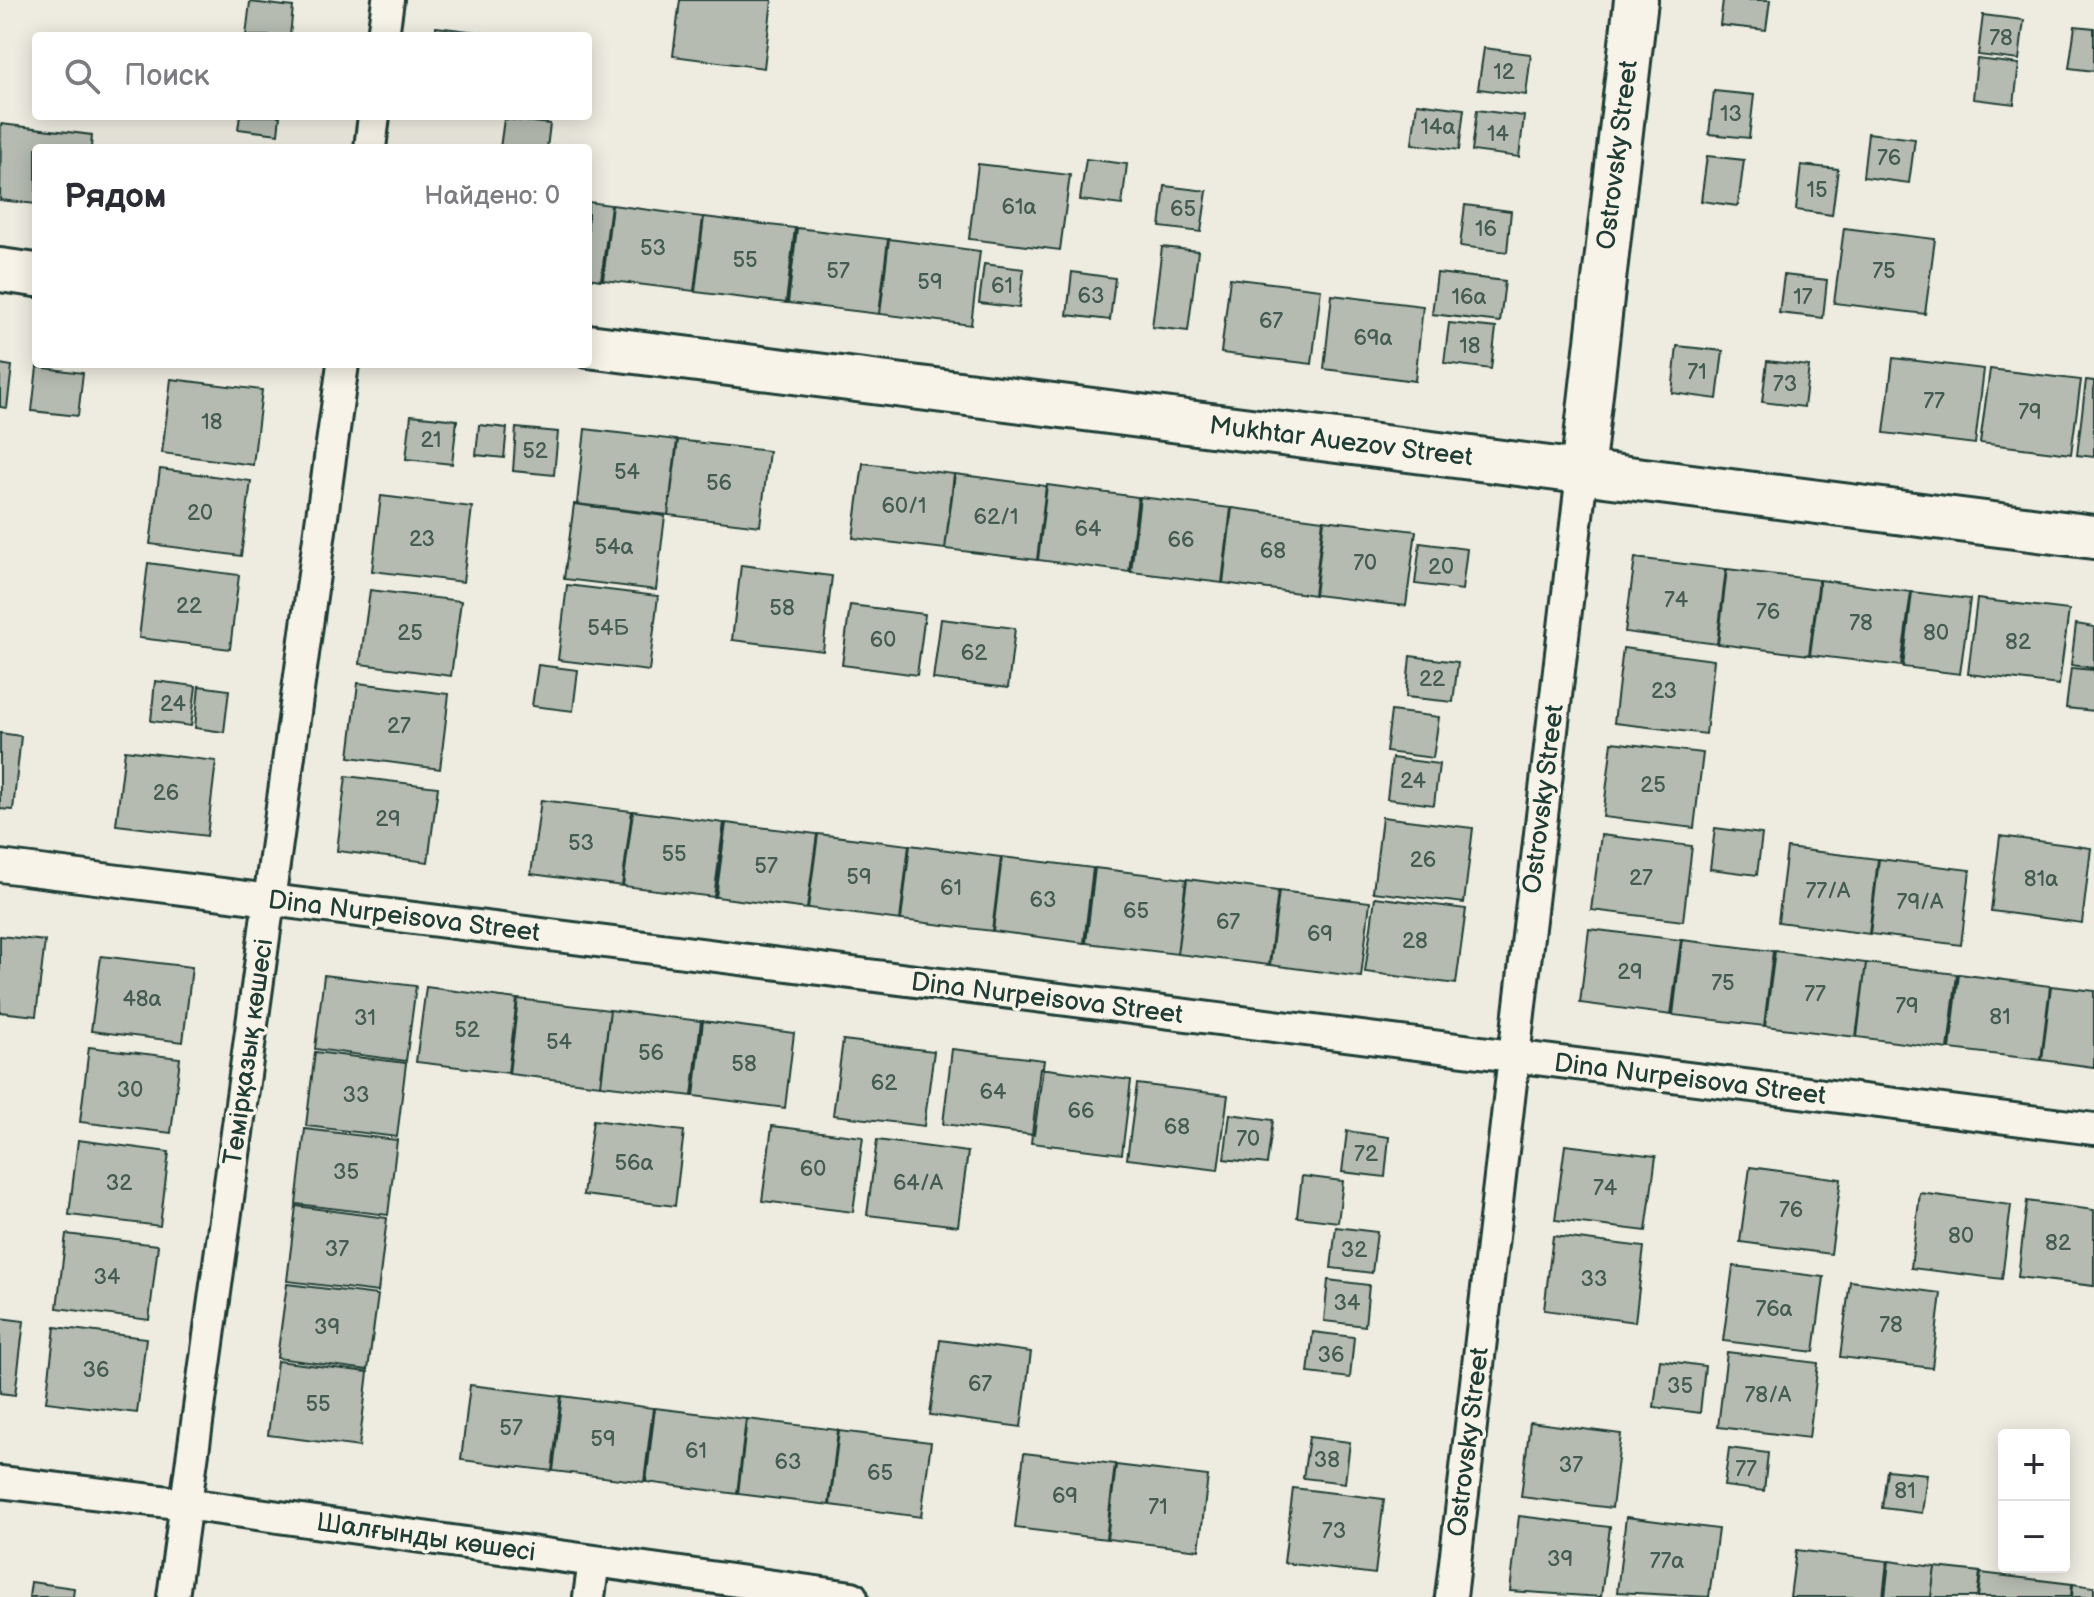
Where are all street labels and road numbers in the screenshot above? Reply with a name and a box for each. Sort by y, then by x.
street label: Ostrovsky Street [1591,58,1645,252]
street label: Mukhtar Auezov Street [1208,410,1474,474]
street label: Ostrovsky Street [1517,702,1571,896]
street label: Dina Nurpeisova Street [266,885,542,949]
street label: Темірқазық көшесі [218,937,280,1167]
street label: Dina Nurpeisova Street [909,967,1185,1031]
street label: Dina Nurpeisova Street [1552,1048,1828,1112]
street label: Ostrovsky Street [1442,1345,1496,1539]
street label: Шалғынды көшесі [314,1507,538,1569]

